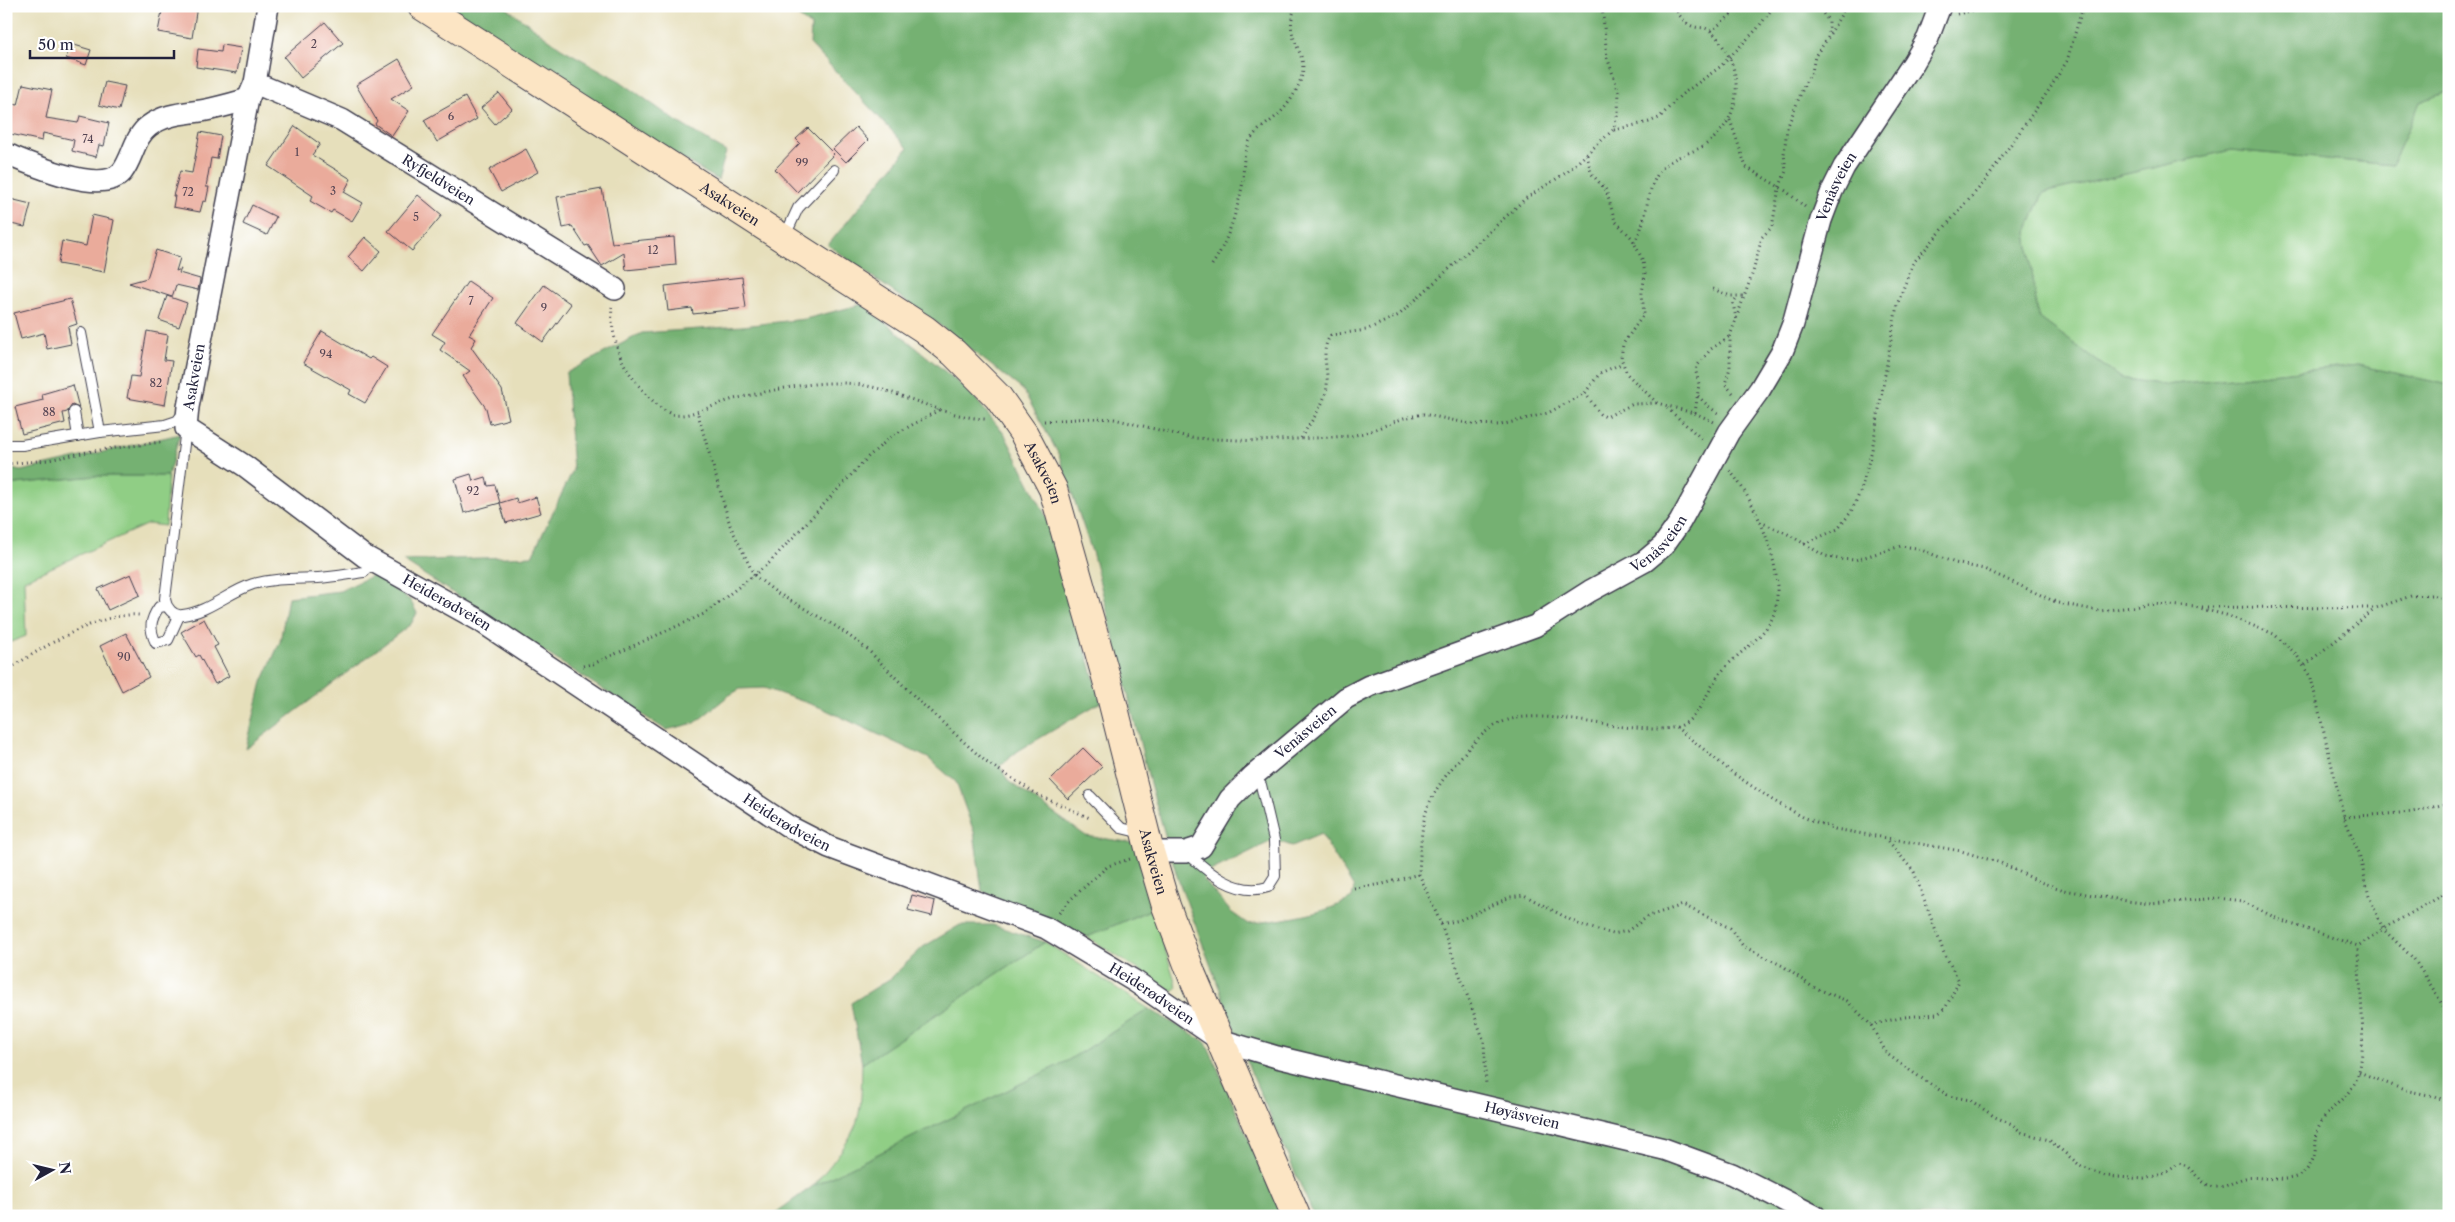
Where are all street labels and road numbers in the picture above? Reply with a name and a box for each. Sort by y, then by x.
street label: Venåsveien [1812,148,1861,225]
street label: Ryfjeldveien [399,150,479,209]
street label: Asakveien [696,178,763,230]
street label: Asakveien [179,342,209,413]
street label: Asakveien [1020,437,1066,506]
street label: Venåsveien [1626,512,1691,577]
street label: Heiderødveien [400,570,495,635]
street label: Venåsveien [1270,701,1340,763]
street label: Heiderødveien [739,790,834,855]
street label: Asakveien [1135,826,1171,897]
street label: Heiderødveien [1106,959,1198,1029]
street label: Høyåsveien [1483,1098,1562,1133]

